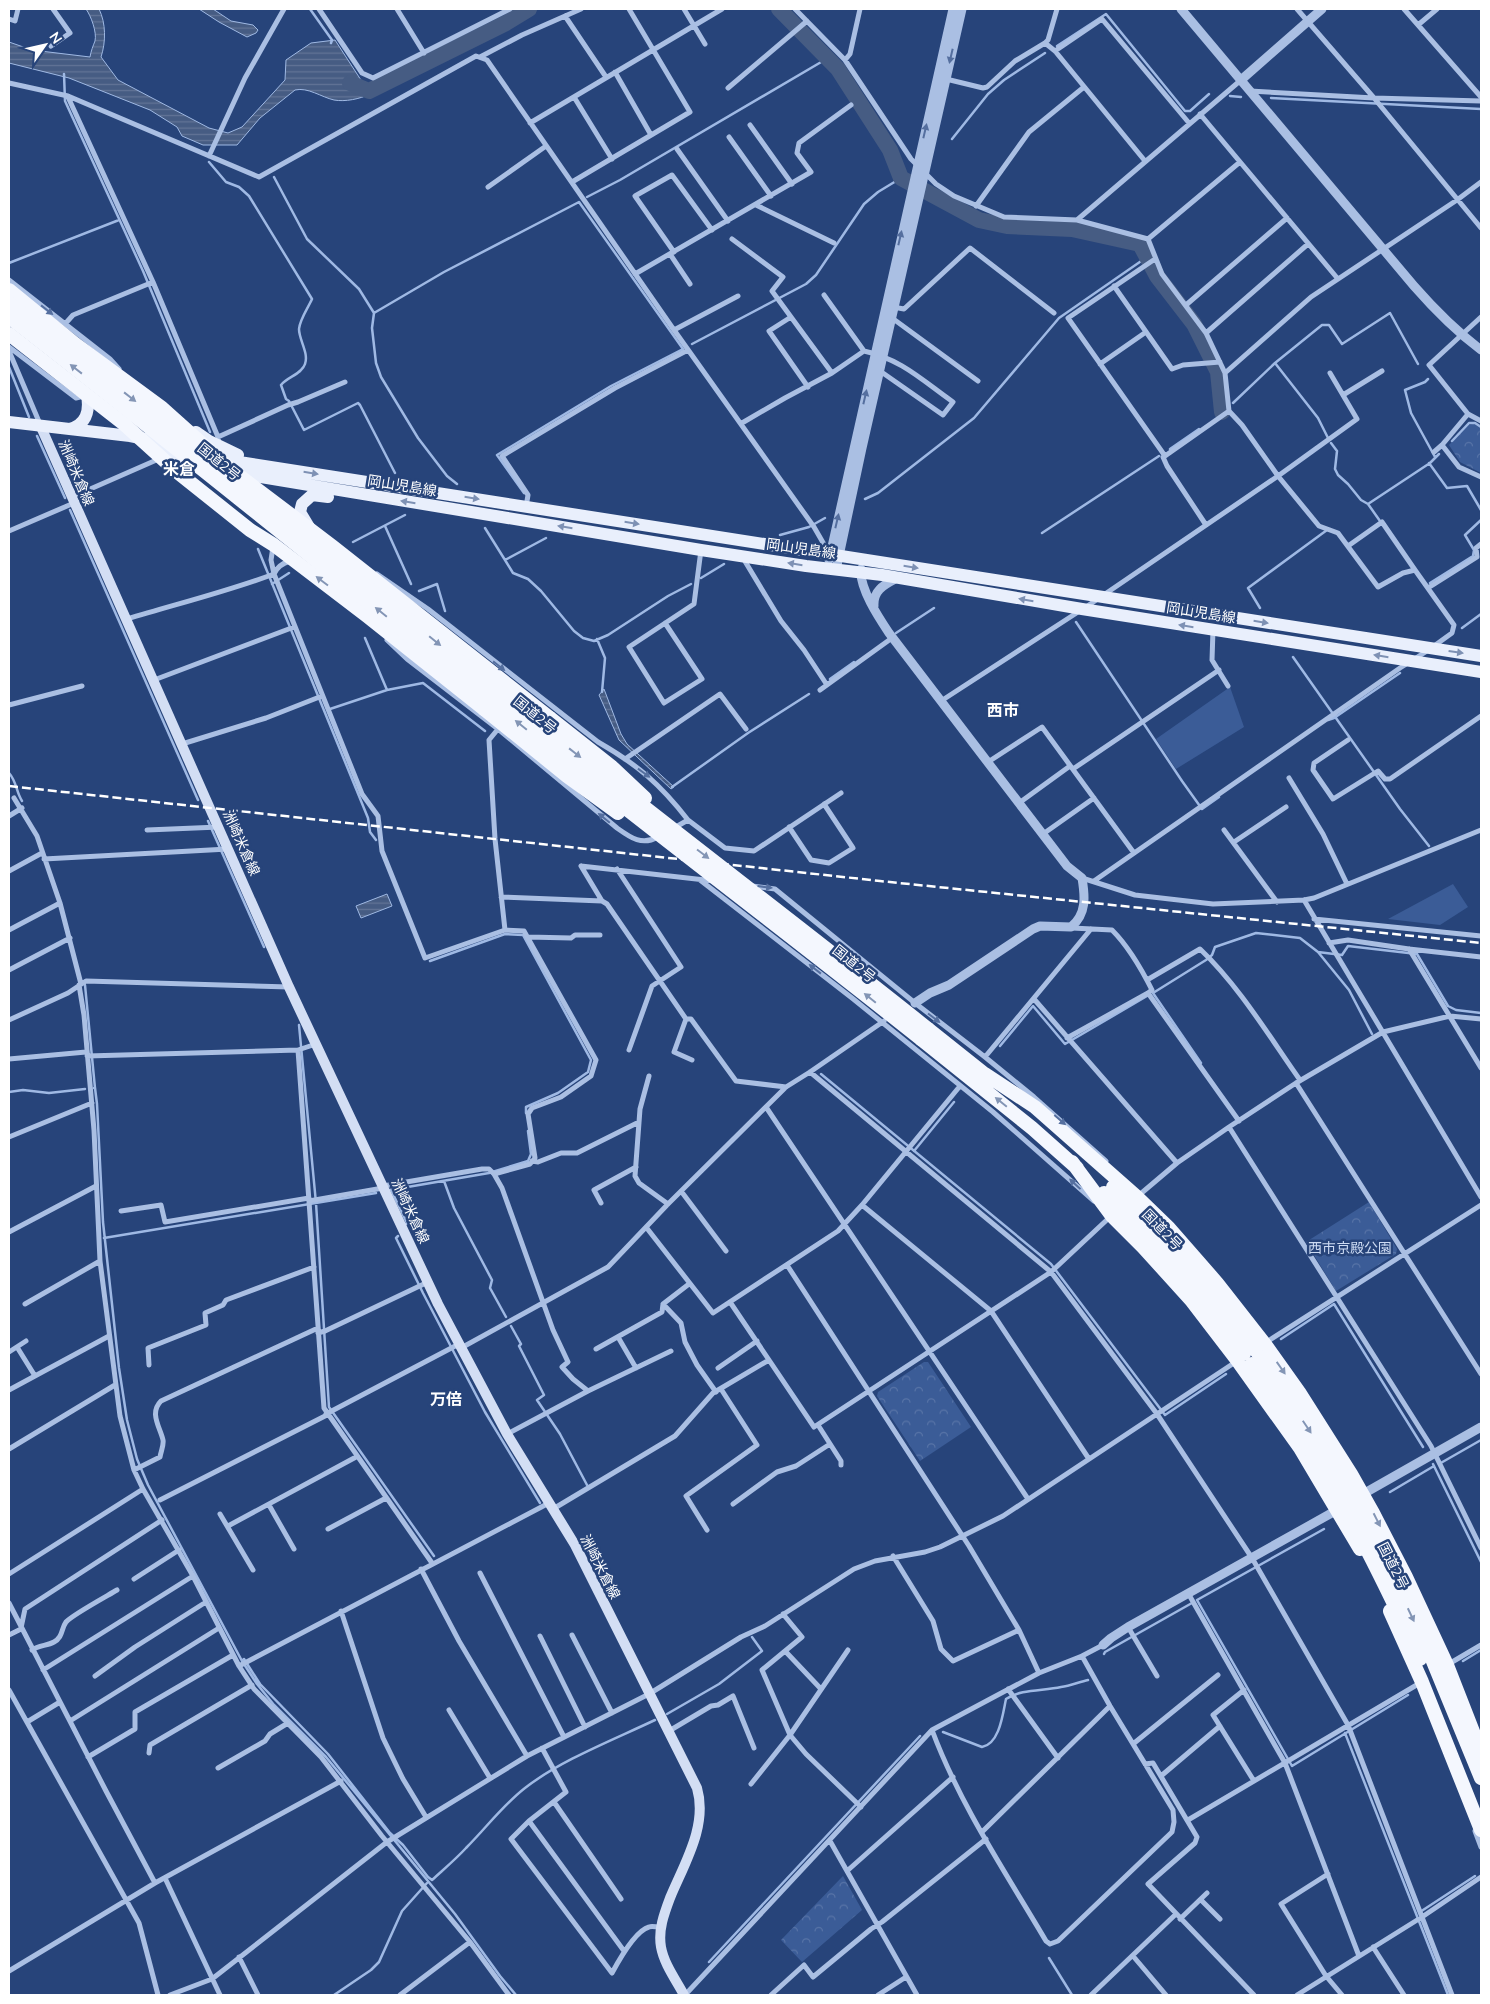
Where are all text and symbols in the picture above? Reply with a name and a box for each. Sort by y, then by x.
north arrow [20,20,70,70]
text: N [45,28,66,48]
one-way arrow [947,49,955,64]
one-way arrow [921,124,929,139]
one-way arrow [897,230,905,246]
one-way arrow [40,305,54,315]
one-way arrow [69,364,83,374]
one-way arrow [861,389,869,404]
one-way arrow [123,392,136,403]
street label: 洲崎米倉線 [54,437,98,509]
street label: 国道2号 [193,439,245,485]
district label: 米倉 [163,459,195,481]
one-way arrow [304,469,320,477]
street label: 岡山児島線 [366,471,438,501]
one-way arrow [464,494,480,502]
one-way arrow [400,497,416,505]
one-way arrow [833,513,841,528]
one-way arrow [625,520,641,528]
one-way arrow [557,523,573,531]
street label: 岡山児島線 [765,535,837,563]
one-way arrow [786,560,802,568]
one-way arrow [903,563,919,571]
one-way arrow [316,576,329,587]
one-way arrow [1017,595,1033,603]
street label: 岡山児島線 [1165,598,1237,628]
one-way arrow [375,607,388,618]
one-way arrow [1254,619,1270,627]
one-way arrow [1178,621,1194,629]
one-way arrow [428,635,441,646]
one-way arrow [1449,649,1465,657]
one-way arrow [1373,652,1389,660]
one-way arrow [493,661,506,671]
street label: 国道2号 [509,692,561,738]
district label: 西市 [987,700,1019,722]
one-way arrow [515,720,528,731]
one-way arrow [568,748,581,759]
one-way arrow [637,768,651,778]
street label: 洲崎米倉線 [218,807,264,879]
one-way arrow [597,812,610,823]
one-way arrow [696,848,709,859]
one-way arrow [757,883,773,891]
street label: 国道2号 [828,941,880,987]
one-way arrow [809,964,822,975]
one-way arrow [863,992,876,1003]
one-way arrow [927,1012,940,1023]
one-way arrow [995,1097,1008,1108]
one-way arrow [1054,1114,1066,1126]
street label: 洲崎米倉線 [387,1175,433,1247]
one-way arrow [1069,1178,1081,1190]
street label: 国道2号 [1138,1205,1186,1255]
park label: 西市京殿公園 [1308,1239,1392,1258]
one-way arrow [1276,1361,1286,1374]
district label: 万倍 [430,1389,462,1411]
one-way arrow [1302,1420,1312,1433]
one-way arrow [1373,1513,1381,1527]
street label: 洲崎米倉線 [576,1532,624,1602]
street label: 国道2号 [1373,1539,1413,1593]
one-way arrow [1408,1608,1416,1622]

